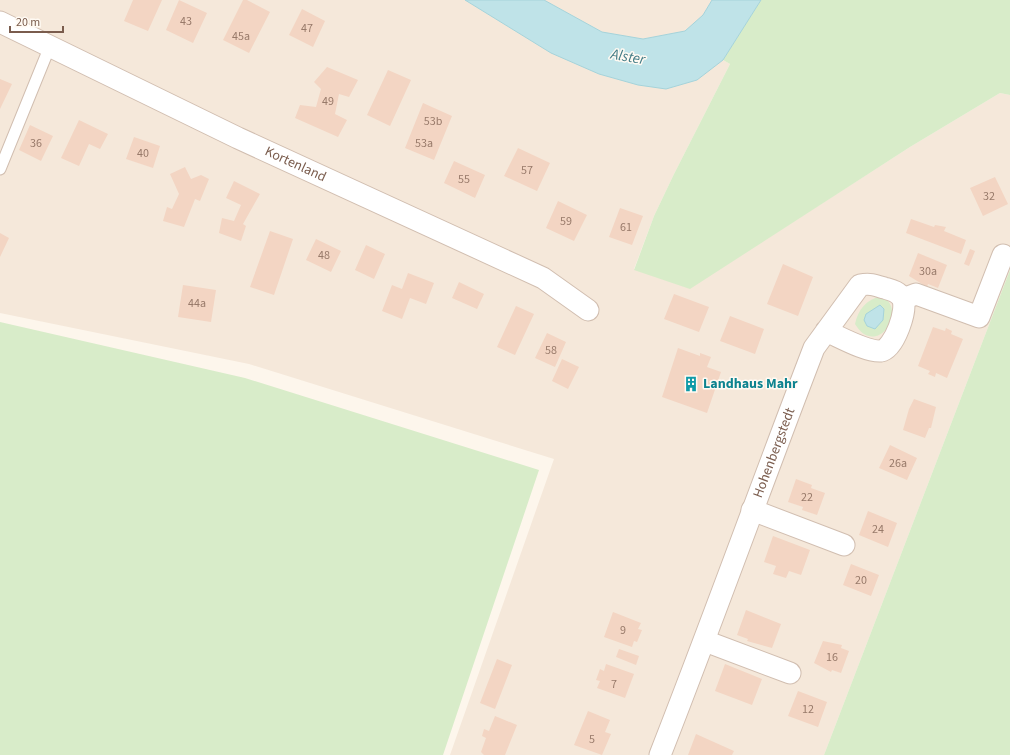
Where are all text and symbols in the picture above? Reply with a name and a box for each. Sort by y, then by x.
scale bar [10,8,63,34]
house number: 43 [180,13,192,30]
text: 20 m [16,14,40,31]
house number: 47 [301,20,313,37]
house number: 45a [232,28,250,45]
water label: Alster [608,43,648,70]
house number: 49 [322,93,334,110]
house number: 53b [424,113,443,130]
house number: 36 [30,135,42,152]
house number: 53a [415,135,433,152]
street label: Kortenland [261,142,330,187]
house number: 40 [137,145,149,162]
house number: 57 [521,162,533,179]
house number: 55 [458,171,470,188]
house number: 32 [983,188,995,205]
house number: 59 [560,213,572,230]
house number: 61 [620,219,632,236]
house number: 48 [318,247,330,264]
house number: 30a [919,263,937,280]
house number: 44a [188,295,206,312]
house number: 58 [545,342,557,359]
place label: Landhaus Mahr [703,374,798,394]
building icon: Landhaus Mahr [682,375,700,393]
street label: Hohenbergstedt [748,405,800,501]
house number: 26a [889,455,907,472]
house number: 22 [801,489,813,506]
house number: 24 [872,521,884,538]
house number: 20 [855,572,867,589]
house number: 9 [620,622,626,639]
house number: 16 [826,649,838,666]
house number: 7 [611,676,617,693]
house number: 12 [802,701,814,718]
house number: 5 [589,731,595,748]

